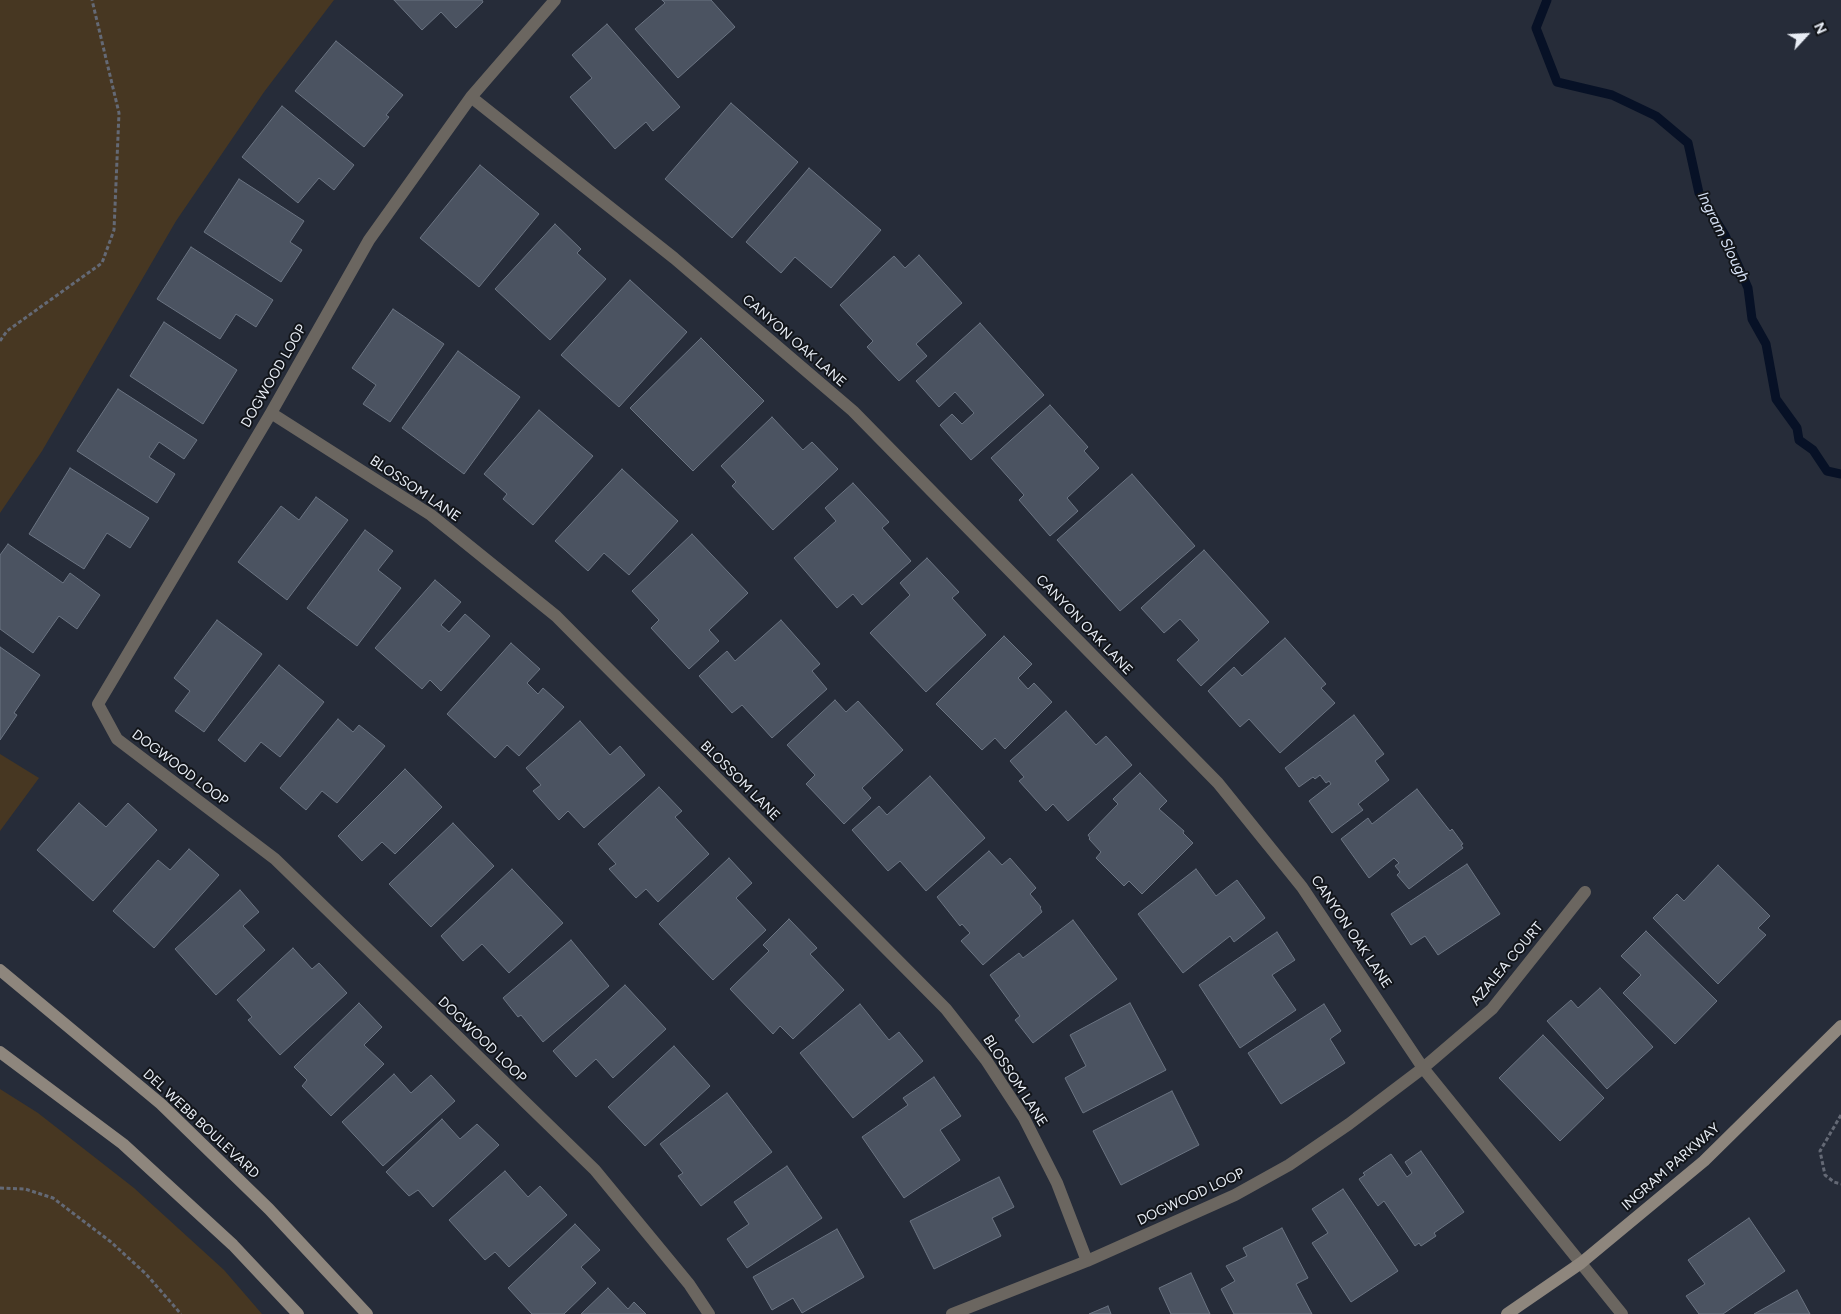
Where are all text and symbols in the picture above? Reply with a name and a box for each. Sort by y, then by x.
north arrow [1781,10,1831,60]
text: N [1810,20,1830,37]
water label: Ingram Slough [1693,189,1753,285]
street label: CANYON OAK LANE [739,291,849,391]
street label: DOGWOOD LOOP [238,321,310,431]
street label: BLOSSOM LANE [366,452,464,526]
street label: CANYON OAK LANE [1032,572,1136,678]
street label: DOGWOOD LOOP [129,726,231,810]
street label: BLOSSOM LANE [697,738,783,824]
street label: CANYON OAK LANE [1307,872,1395,992]
street label: AZALEA COURT [1467,919,1547,1009]
street label: DOGWOOD LOOP [434,994,530,1086]
street label: BLOSSOM LANE [979,1032,1051,1130]
street label: DEL WEBB BOULEVARD [139,1066,263,1182]
street label: INGRAM PARKWAY [1619,1120,1723,1214]
street label: DOGWOOD LOOP [1135,1165,1247,1229]

